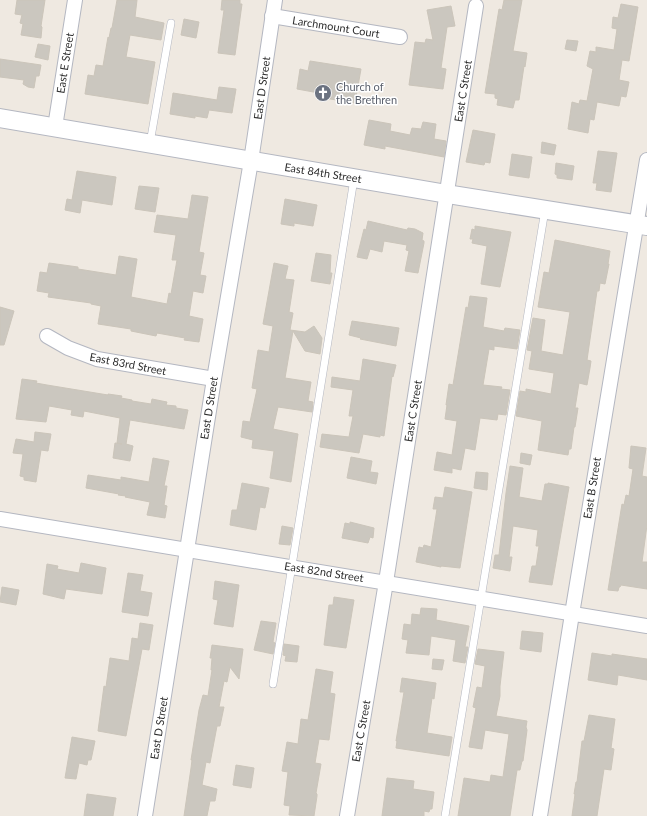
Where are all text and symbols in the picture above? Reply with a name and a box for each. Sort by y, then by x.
street label: Larchmount Court [292,13,381,40]
street label: East E Street [53,32,76,94]
street label: East D Street [251,56,272,120]
street label: East C Street [451,59,474,123]
place label: Church of the Brethren [336,80,397,106]
church icon: Church of the Brethren [313,83,333,103]
street label: East 84th Street [284,160,363,185]
street label: East 83rd Street [89,350,168,377]
street label: East D Street [197,376,220,440]
street label: East C Street [401,379,424,443]
street label: East B Street [580,456,603,520]
street label: East 82nd Street [283,559,365,584]
street label: East D Street [147,696,170,760]
street label: East C Street [349,699,372,763]

